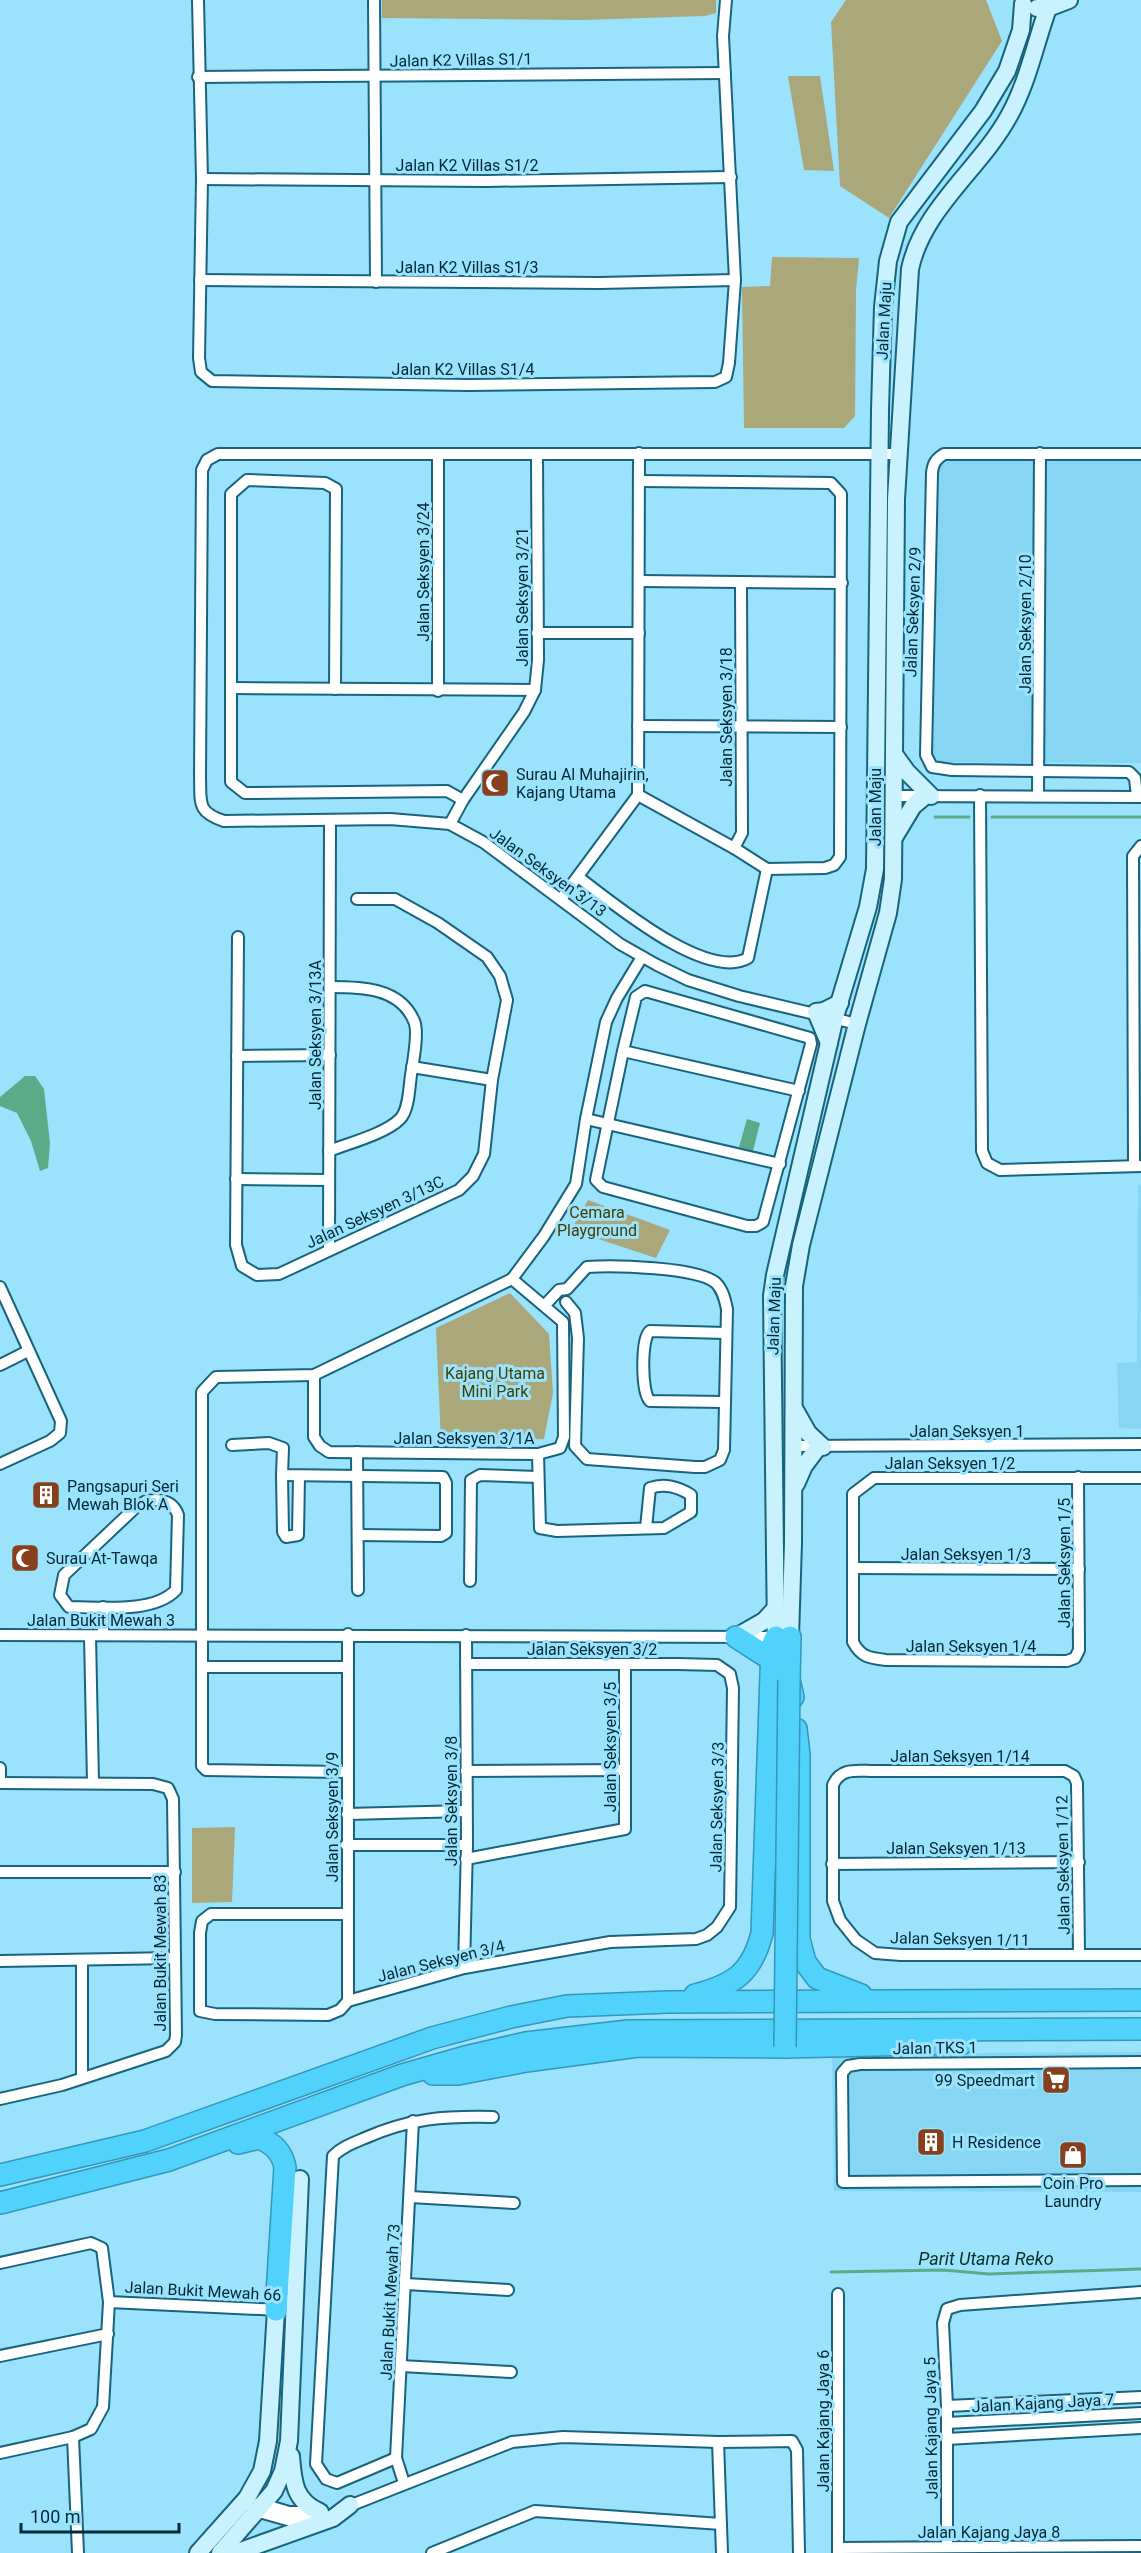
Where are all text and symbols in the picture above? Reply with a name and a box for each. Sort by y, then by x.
street label: Jalan K2 Villas S1/1 [389,49,533,71]
street label: Jalan K2 Villas S1/2 [396,156,538,175]
street label: Jalan K2 Villas S1/3 [396,258,538,277]
street label: Jalan Maju [872,281,896,361]
street label: Jalan K2 Villas S1/4 [392,360,534,379]
street label: Jalan Seksyen 3/24 [414,502,433,642]
street label: Jalan Seksyen 3/21 [513,527,532,667]
street label: Jalan Seksyen 2/9 [901,546,925,678]
street label: Jalan Seksyen 2/10 [1016,554,1035,694]
street label: Jalan Seksyen 3/18 [717,647,736,787]
place label: Surau Al Muhajirin, Kajang Utama [516,765,649,802]
mosque icon: Surau Al Muhajirin, Kajang Utama [479,767,511,799]
street label: Jalan Maju [866,768,885,846]
street label: Jalan Seksyen 3/13 [486,823,610,921]
street label: Jalan Seksyen 3/13A [306,959,325,1110]
street label: Jalan Seksyen 3/13C [303,1172,447,1252]
park label: Cemara Playground [557,1203,637,1240]
street label: Jalan Maju [763,1277,785,1355]
park label: Kajang Utama Mini Park [445,1364,545,1401]
street label: Jalan Seksyen 1 [909,1422,1025,1441]
street label: Jalan Seksyen 3/1A [393,1429,535,1448]
street label: Jalan Seksyen 1/2 [885,1454,1015,1473]
place label: Pangsapuri Seri Mewah Blok A [67,1477,179,1514]
building icon: Pangsapuri Seri Mewah Blok A [30,1479,62,1511]
street label: Jalan Seksyen 1/5 [1055,1498,1074,1628]
mosque icon: Surau At-Tawqa [9,1542,41,1574]
street label: Jalan Seksyen 1/3 [901,1545,1031,1564]
place label: Surau At-Tawqa [46,1549,158,1568]
street label: Jalan Bukit Mewah 3 [27,1611,175,1630]
street label: Jalan Seksyen 1/4 [906,1637,1036,1656]
street label: Jalan Seksyen 3/2 [527,1640,657,1659]
street label: Jalan Seksyen 3/5 [601,1682,620,1812]
street label: Jalan Seksyen 3/8 [442,1736,461,1866]
street label: Jalan Seksyen 3/3 [706,1742,728,1872]
street label: Jalan Seksyen 1/14 [890,1747,1030,1766]
street label: Jalan Seksyen 3/9 [323,1752,342,1882]
street label: Jalan Seksyen 1/12 [1052,1795,1074,1935]
street label: Jalan Seksyen 1/13 [886,1839,1026,1858]
street label: Jalan Bukit Mewah 83 [151,1875,170,2031]
street label: Jalan Seksyen 1/11 [890,1928,1030,1950]
street label: Jalan Seksyen 3/4 [375,1936,507,1986]
street label: Jalan TKS 1 [893,2038,977,2058]
supermarket icon: 99 Speedmart [1040,2064,1072,2096]
place label: 99 Speedmart [935,2071,1035,2090]
building icon: H Residence [915,2126,947,2158]
place label: H Residence [952,2133,1041,2152]
shop icon: Coin Pro Laundry [1057,2139,1089,2171]
place label: Coin Pro Laundry [1043,2174,1103,2211]
street label: Jalan Bukit Mewah 73 [376,2223,404,2381]
water label: Parit Utama Reko [918,2248,1054,2269]
street label: Jalan Bukit Mewah 66 [124,2277,282,2305]
street label: Jalan Kajang Jaya 6 [814,2350,833,2492]
street label: Jalan Kajang Jaya 5 [920,2357,942,2499]
street label: Jalan Kajang Jaya 7 [971,2390,1115,2416]
scale bar [21,2496,178,2534]
text: 100 m [30,2506,81,2527]
street label: Jalan Kajang Jaya 8 [918,2523,1060,2542]

